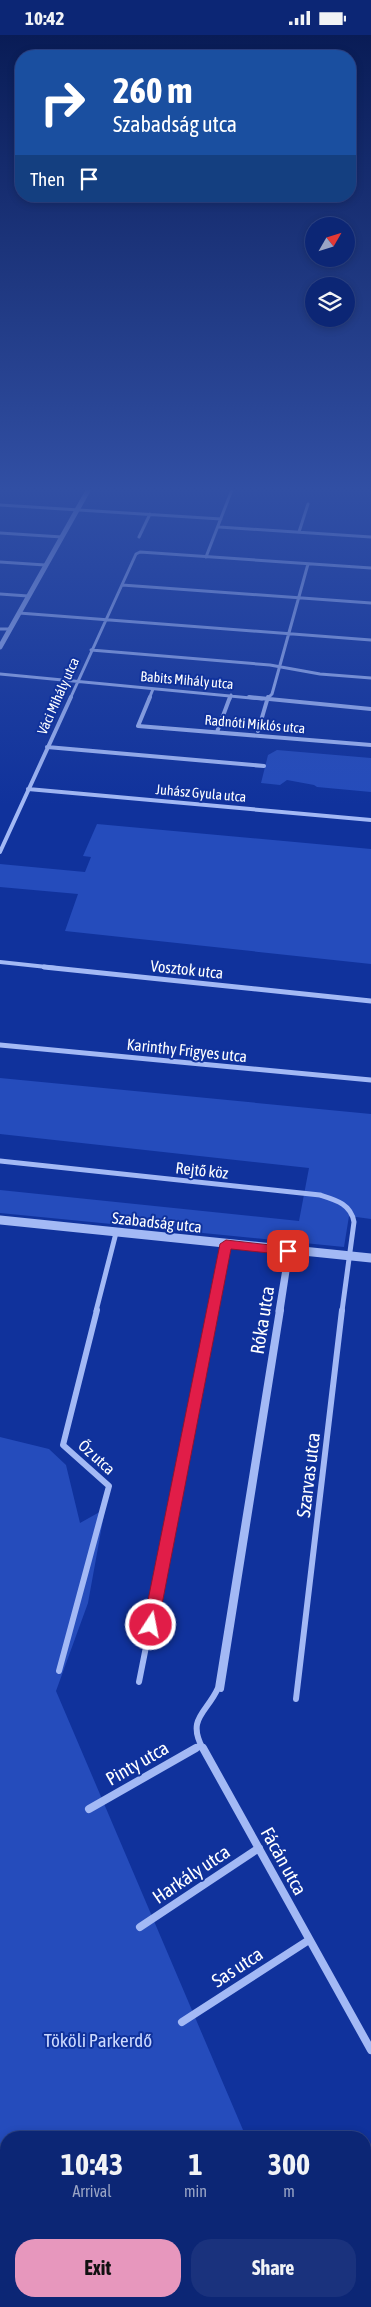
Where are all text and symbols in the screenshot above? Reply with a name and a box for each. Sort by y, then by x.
text: 10:42 [25,7,64,29]
icon: right [30,70,95,135]
text: 260 m [113,70,192,110]
text: Szabadság utca [113,111,237,137]
icon: arrive [75,165,103,193]
text: Then [30,168,65,190]
north arrow [305,217,355,267]
map controls [305,217,355,327]
button: layers [305,277,355,327]
street label: Váci Mihály utca [34,655,82,737]
street label: Babits Mihály utca [140,668,234,692]
street label: Radnóti Miklós utca [204,712,306,736]
street label: Juhász Gyula utca [155,781,247,805]
street label: Vosztok utca [150,956,224,982]
street label: Karinthy Frigyes utca [126,1035,248,1066]
street label: Rejtő köz [175,1158,230,1183]
street label: Szabadság utca [111,1208,203,1237]
pin [267,1230,309,1272]
icon: arrive [274,1237,302,1265]
street label: Róka utca [246,1284,278,1356]
street label: Szarvas utca [292,1431,324,1519]
street label: Őz utca [75,1436,119,1478]
position arrow [124,1598,176,1650]
street label: Pinty utca [102,1736,172,1790]
street label: Fácán utca [256,1823,312,1899]
street label: Harkály utca [148,1840,234,1908]
street label: Sas utca [207,1942,267,1992]
park label: Tököli Parkerdő [44,2029,152,2051]
text: 10:43 [61,2147,123,2181]
text: 1 [188,2147,203,2181]
text: 300 [268,2147,310,2181]
text: Arrival [72,2182,112,2200]
text: min [184,2182,207,2200]
text: m [283,2182,295,2200]
button: Exit [15,2239,181,2297]
button: Share [191,2239,356,2297]

